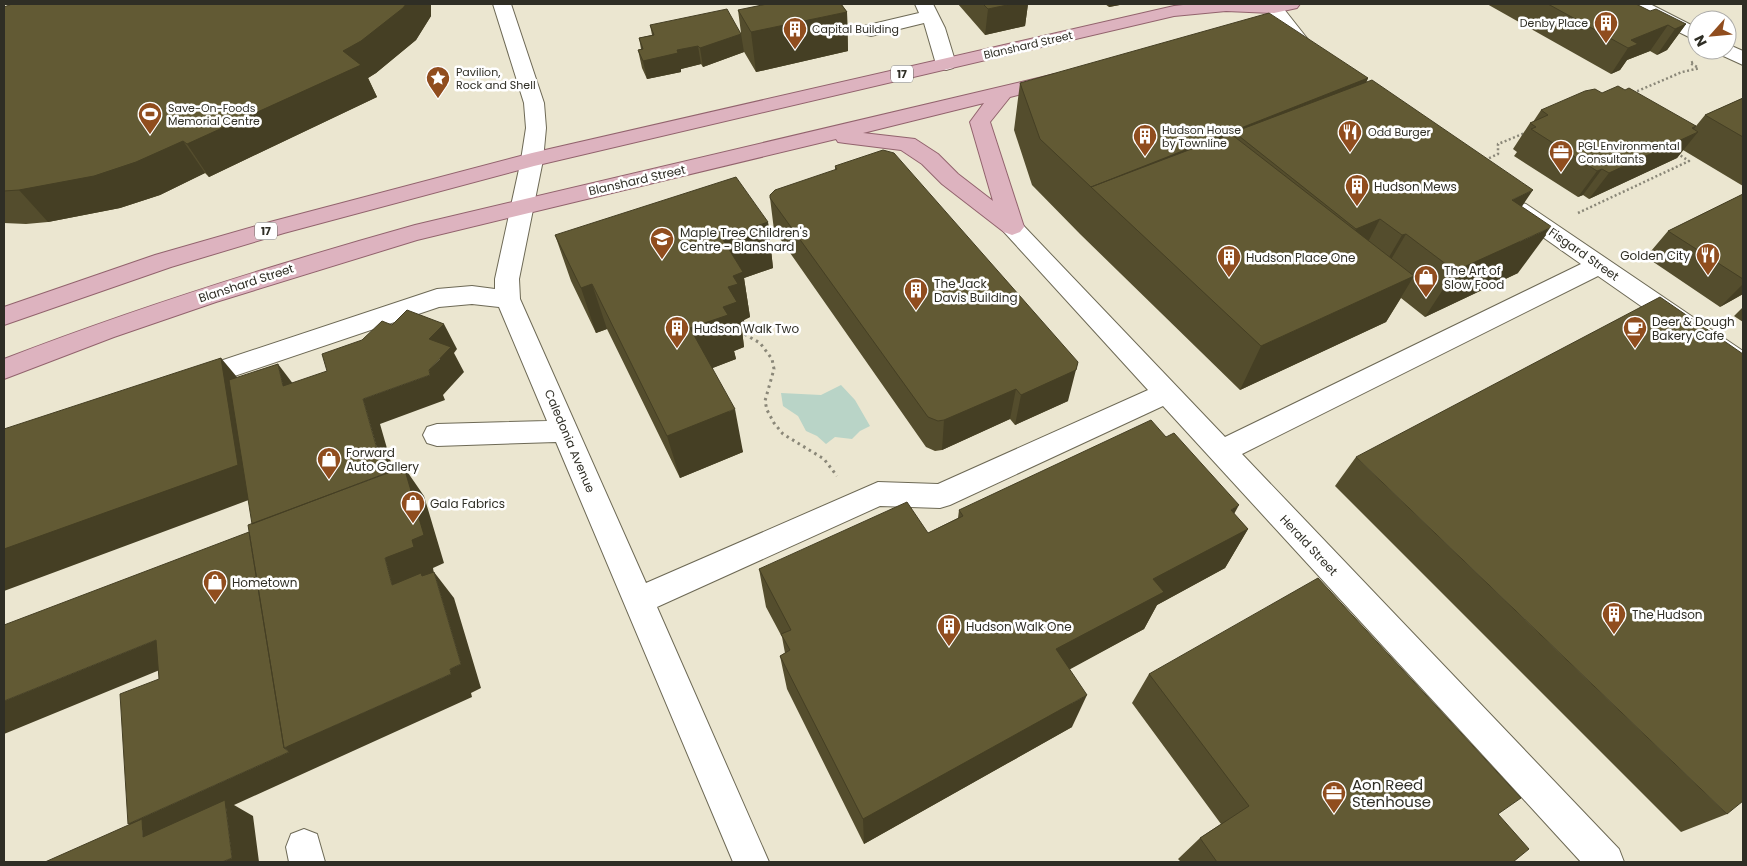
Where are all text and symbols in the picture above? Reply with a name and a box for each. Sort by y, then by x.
building icon: Denby Place [1593,10,1619,44]
north arrow [1687,10,1737,60]
place label: Denby Place [1520,15,1588,31]
building icon: Capital Building [782,16,808,50]
place label: Capital Building [812,21,899,37]
street label: Blanshard Street [982,27,1074,63]
text: N [1689,32,1712,50]
place label: Pavilion, Rock and Shell [456,64,536,93]
place icon: Pavilion, Rock and Shell [425,65,451,99]
road number: 17 [891,66,913,82]
place label: Save-On-Foods Memorial Centre [168,100,260,129]
sports icon: Save-On-Foods Memorial Centre [137,101,163,135]
restaurant icon: Odd Burger [1337,119,1363,153]
place label: Hudson House by Townline [1162,122,1241,151]
building icon: Hudson House by Townline [1132,123,1158,157]
place label: Odd Burger [1368,124,1431,140]
place label: PGL Environmental Consultants [1578,138,1680,167]
office icon: PGL Environmental Consultants [1548,139,1574,173]
street label: Blanshard Street [587,161,687,199]
building icon: Hudson Mews [1344,173,1370,207]
place label: Hudson Mews [1374,178,1457,195]
road number: 17 [255,222,277,240]
street label: Fisgard Street [1545,223,1623,285]
place label: Maple Tree Children's Centre - Blanshard [680,224,808,255]
school or university icon: Maple Tree Children's Centre - Blanshard [649,226,675,260]
restaurant icon: Golden City [1695,242,1721,276]
building icon: Hudson Place One [1216,244,1242,278]
place label: Golden City [1620,247,1690,264]
place label: Hudson Place One [1246,249,1355,266]
street label: Blanshard Street [196,260,296,306]
place label: The Art of Slow Food [1444,262,1504,293]
shop icon: The Art of Slow Food [1413,264,1439,298]
place label: The Jack Davis Building [934,275,1018,306]
building icon: The Jack Davis Building [903,277,929,311]
place label: Deer & Dough Bakery Cafe [1652,313,1735,344]
building icon: Hudson Walk Two [664,315,690,349]
cafe icon: Deer & Dough Bakery Cafe [1622,315,1648,349]
place label: Hudson Walk Two [694,320,799,337]
street label: Caledonia Avenue [541,387,599,495]
place label: Forward Auto Gallery [346,444,419,475]
shop icon: Forward Auto Gallery [316,446,342,480]
shop icon: Gala Fabrics [400,490,426,524]
place label: Gala Fabrics [430,495,505,512]
street label: Herald Street [1276,511,1342,579]
shop icon: Hometown [202,569,228,603]
place label: Hometown [232,574,297,591]
building icon: The Hudson [1601,601,1627,635]
place label: The Hudson [1632,606,1703,623]
building icon: Hudson Walk One [936,613,962,647]
place label: Hudson Walk One [966,618,1072,635]
place label: Aon Reed Stenhouse [1352,774,1431,812]
office icon: Aon Reed Stenhouse [1321,780,1347,814]

